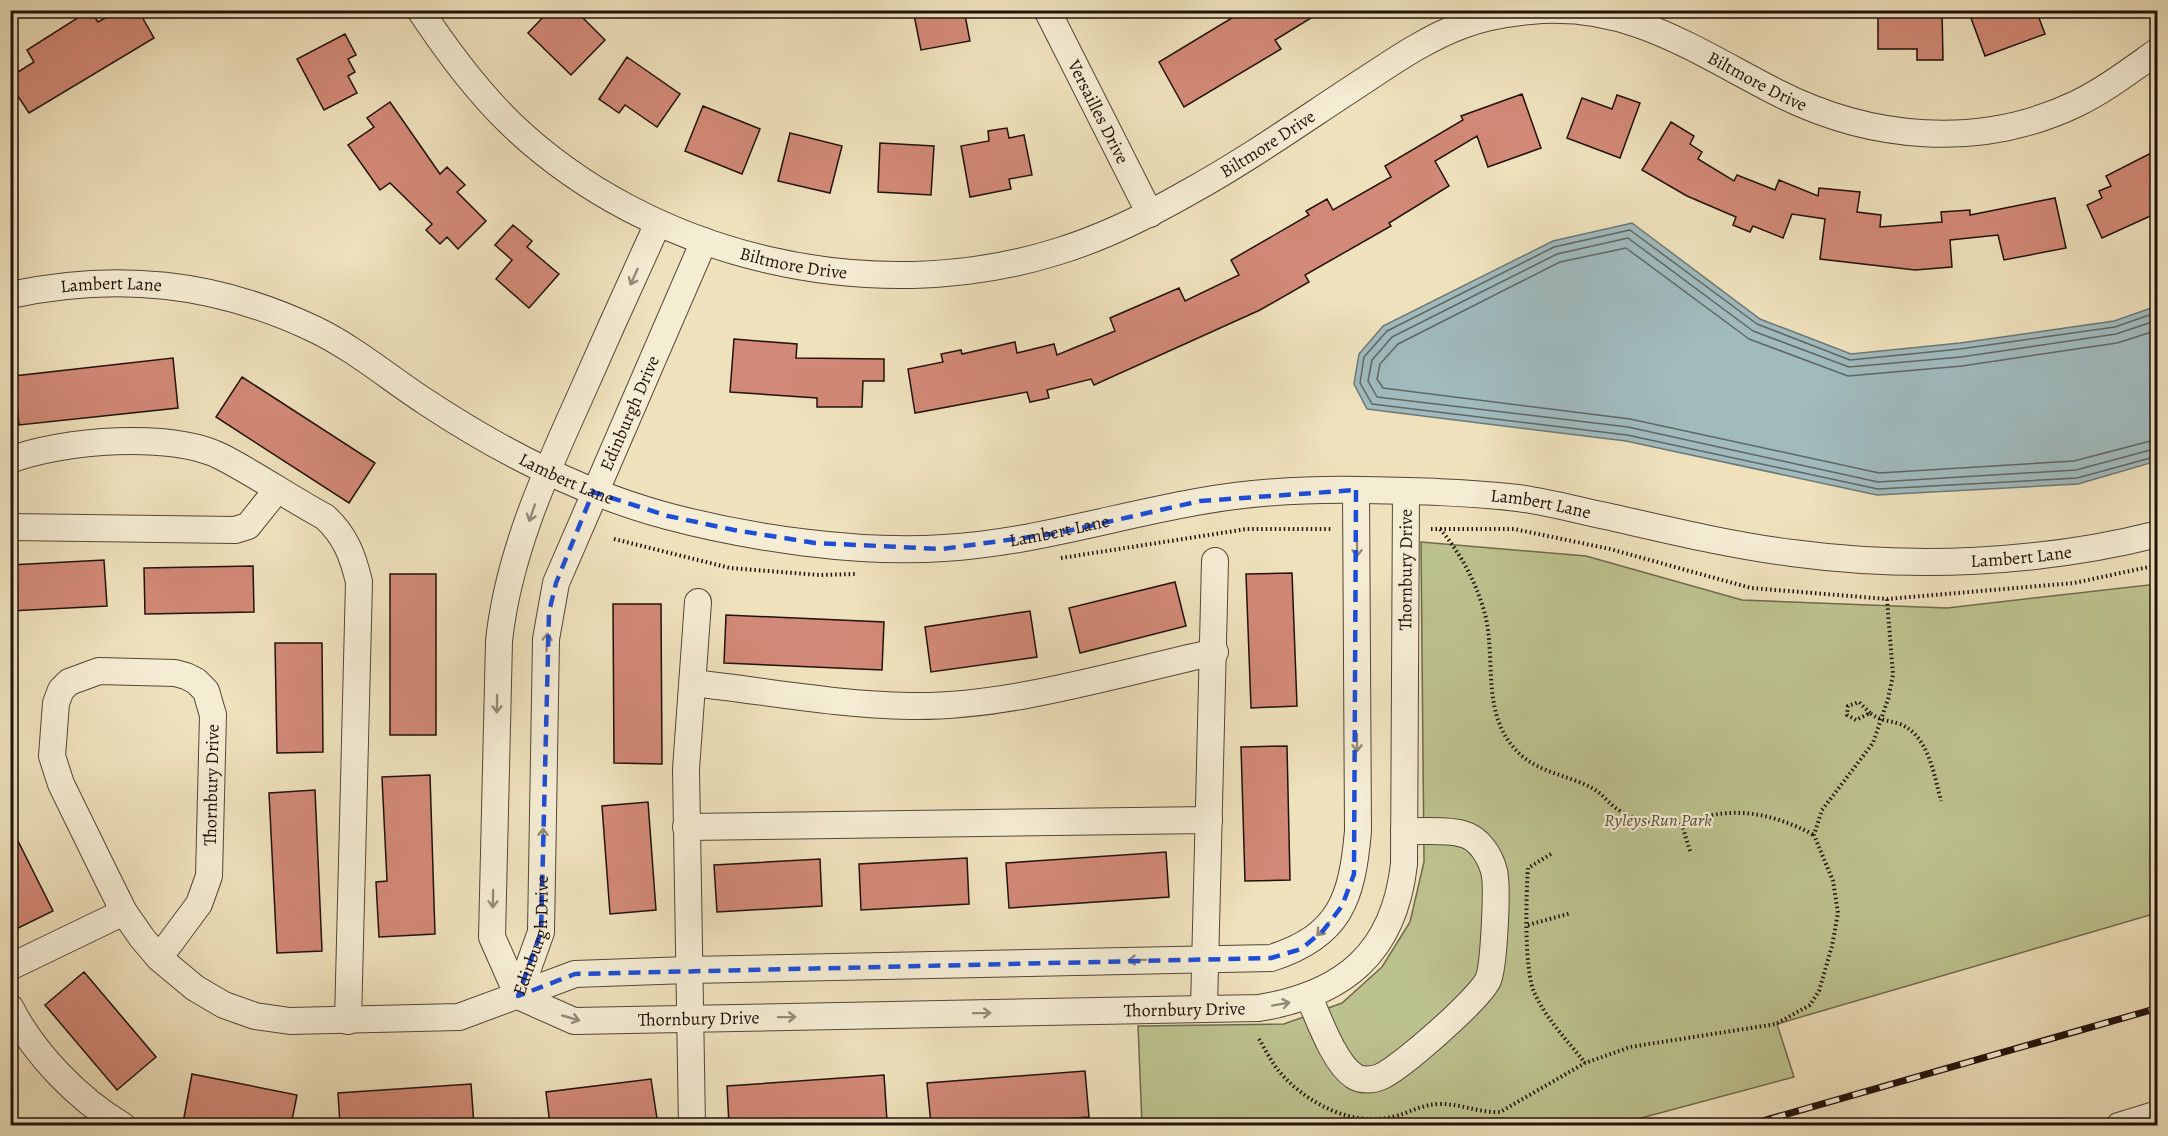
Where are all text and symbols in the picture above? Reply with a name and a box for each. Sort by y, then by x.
street label: Biltmore Drive [1704,46,1811,117]
street label: Versailles Drive [1062,55,1135,168]
street label: Biltmore Drive [1216,104,1320,183]
street label: Biltmore Drive [737,241,848,285]
one-way arrow [627,267,639,285]
street label: Lambert Lane [59,271,163,298]
street label: Edinburgh Drive [594,352,665,475]
street label: Lambert Lane [515,447,617,510]
street label: Lambert Lane [1490,483,1593,524]
one-way arrow [525,503,536,522]
street label: Lambert Lane [1007,509,1112,552]
street label: Thornbury Drive [1393,509,1418,631]
one-way arrow [1351,538,1363,558]
street label: Lambert Lane [1970,539,2073,573]
one-way arrow [541,632,552,652]
one-way arrow [492,693,503,713]
street label: Thornbury Drive [198,724,225,846]
one-way arrow [1352,733,1363,753]
park label: Ryleys Run Park [1604,808,1712,832]
one-way arrow [537,827,549,847]
street label: Edinburgh Drive [507,875,554,999]
one-way arrow [487,888,499,908]
one-way arrow [1316,921,1330,936]
one-way arrow [1128,955,1148,966]
street label: Thornbury Drive [1123,996,1246,1023]
one-way arrow [1271,998,1291,1009]
street label: Thornbury Drive [638,1005,760,1032]
one-way arrow [971,1007,991,1019]
one-way arrow [776,1011,796,1022]
one-way arrow [562,1013,581,1024]

